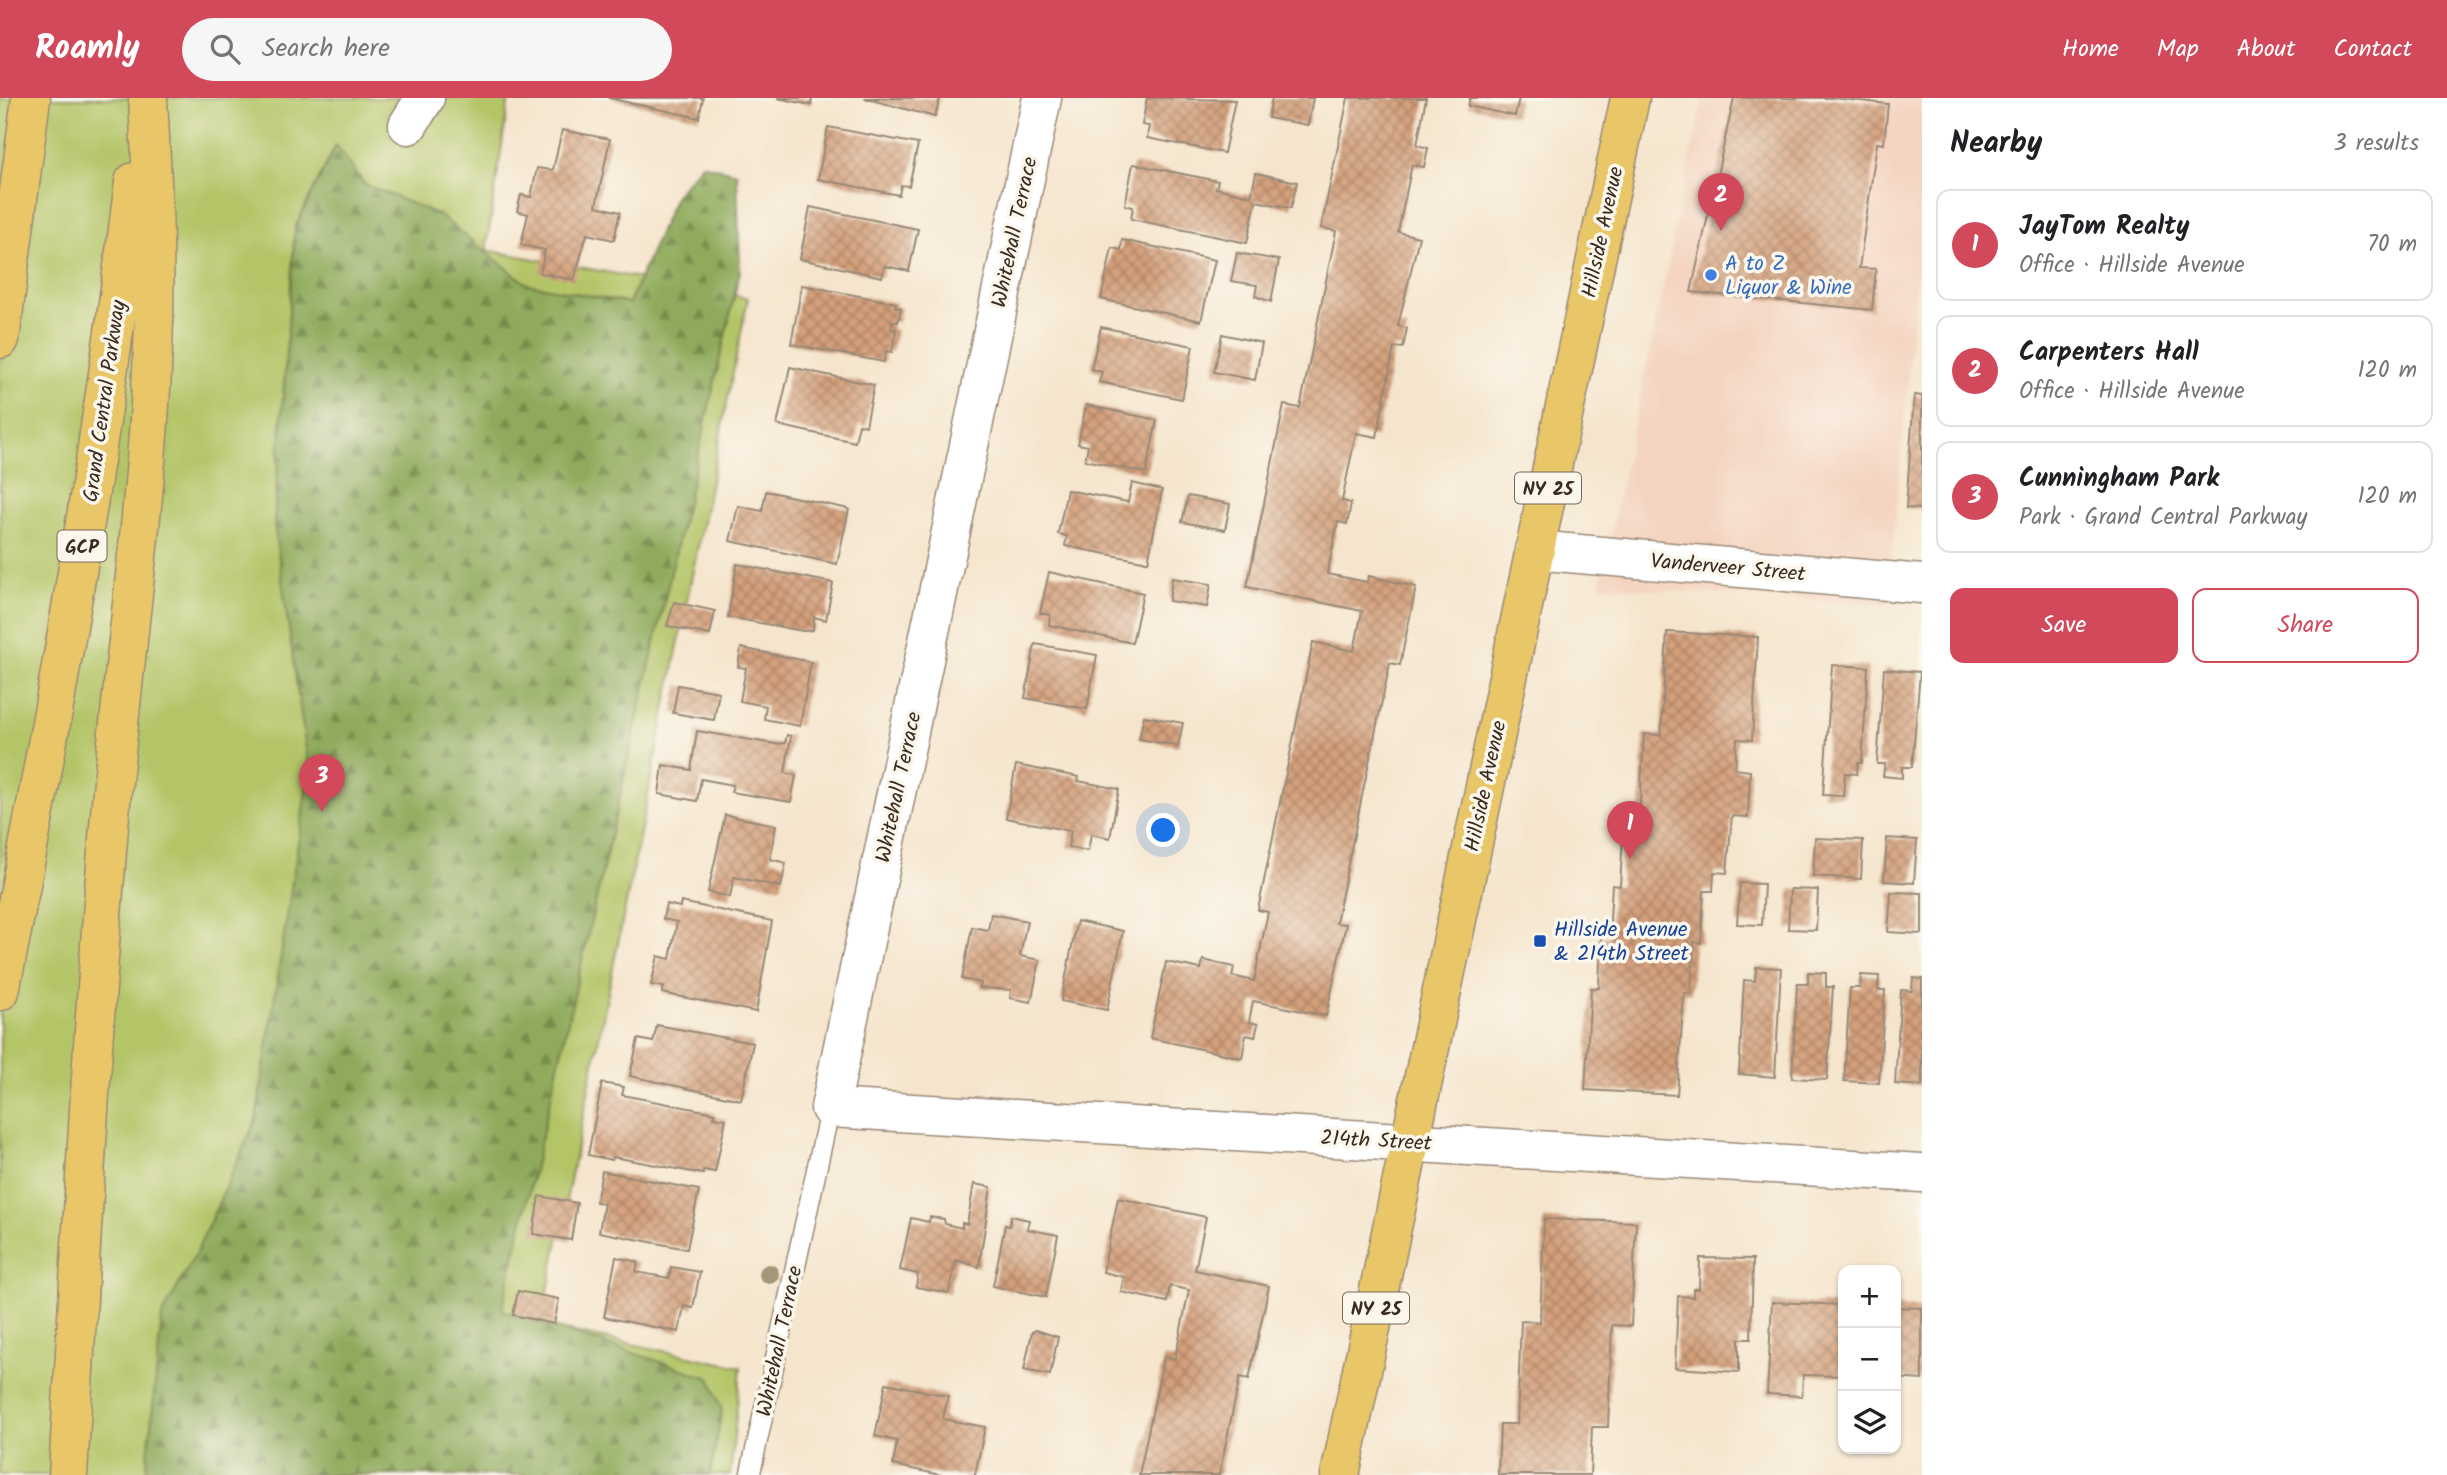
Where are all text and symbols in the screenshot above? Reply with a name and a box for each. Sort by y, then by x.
search box [182,18,672,81]
text: Roamly [35,23,140,76]
text: Search here [262,28,390,70]
icon: search [206,30,244,68]
text: Home [2062,30,2119,69]
text: Map [2157,30,2199,69]
text: About [2237,30,2295,69]
text: Contact [2333,30,2412,69]
text: Nearby [1950,120,2042,168]
text: 3 results [2333,126,2419,162]
street label: Whitehall Terrace [983,153,1048,311]
street label: Hillside Avenue [1573,163,1634,301]
pin: 2 [1698,173,1744,231]
text: JayTom Realty [2019,206,2189,248]
text: 1 [1972,227,1978,263]
text: 70 m [2367,227,2417,263]
place label: A to Z Liquor & Wine [1725,248,1852,305]
text: Office · Hillside Avenue [2019,248,2245,284]
marker: A to Z Liquor & Wine [1703,267,1719,283]
street label: Grand Central Parkway [75,298,136,504]
text: Carpenters Hall [2019,332,2199,374]
text: 2 [1968,353,1982,389]
text: 120 m [2357,353,2417,389]
text: Office · Hillside Avenue [2019,374,2245,410]
text: Cunningham Park [2019,458,2219,500]
road number: NY 25 [1515,472,1581,504]
text: 3 [1969,479,1981,515]
text: 120 m [2357,479,2417,515]
text: Park · Grand Central Parkway [2019,500,2307,536]
road number: GCP [57,530,106,561]
street label: Vanderveer Street [1649,545,1808,592]
button: Save [1950,588,2178,663]
button: Share [2192,588,2419,663]
street label: Whitehall Terrace [867,708,932,866]
street label: Hillside Avenue [1456,717,1517,855]
pin: 3 [299,754,345,812]
pin: 1 [1607,801,1653,859]
your location [1146,813,1180,847]
place label: Hillside Avenue & 214th Street [1554,914,1690,971]
marker: Hillside Avenue & 214th Street [1532,933,1548,949]
street label: 214th Street [1319,1122,1433,1161]
street label: Whitehall Terrace [748,1262,813,1420]
map controls [1838,1265,1901,1454]
button: + [1838,1265,1901,1328]
road number: NY 25 [1343,1292,1409,1324]
button: − [1838,1328,1901,1391]
button: layers [1838,1391,1901,1454]

